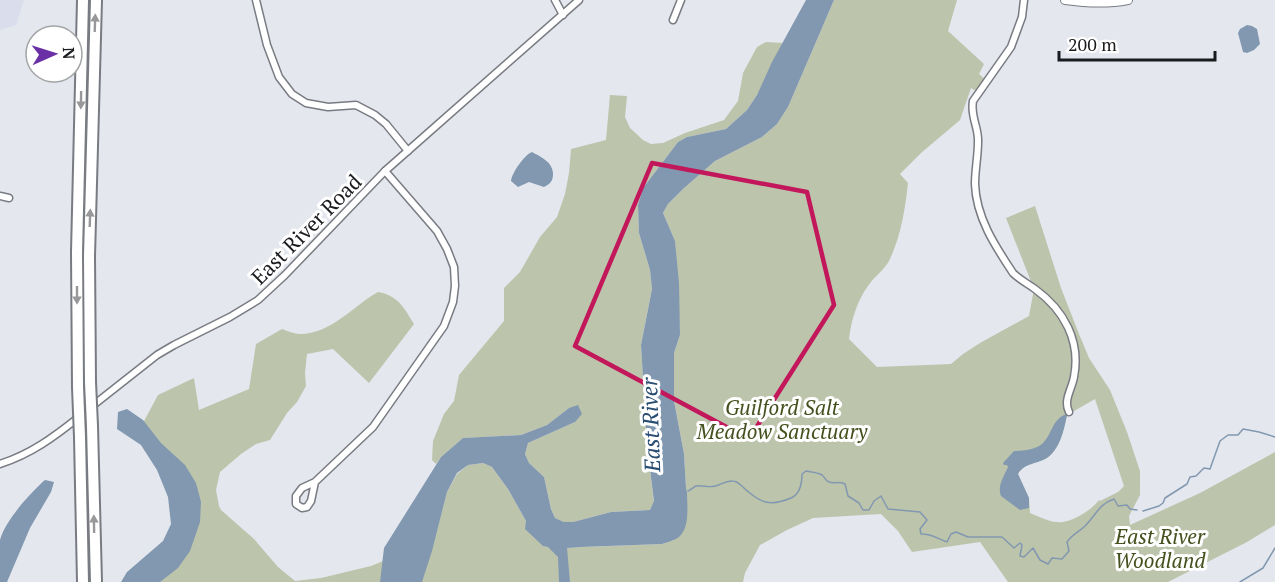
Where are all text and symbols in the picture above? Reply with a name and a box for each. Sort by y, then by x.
one-way arrow [91,14,100,33]
north arrow [24,24,84,84]
scale bar [1059,24,1215,62]
text: 200 m [1068,32,1117,56]
text: N [58,47,80,60]
one-way arrow [76,91,85,110]
street label: East River Road [245,167,368,290]
one-way arrow [85,209,95,228]
one-way arrow [72,286,82,305]
water label: East River [634,376,666,474]
park label: Guilford Salt Meadow Sanctuary [696,393,868,445]
one-way arrow [89,514,99,533]
park label: East River Woodland [1114,522,1206,574]

